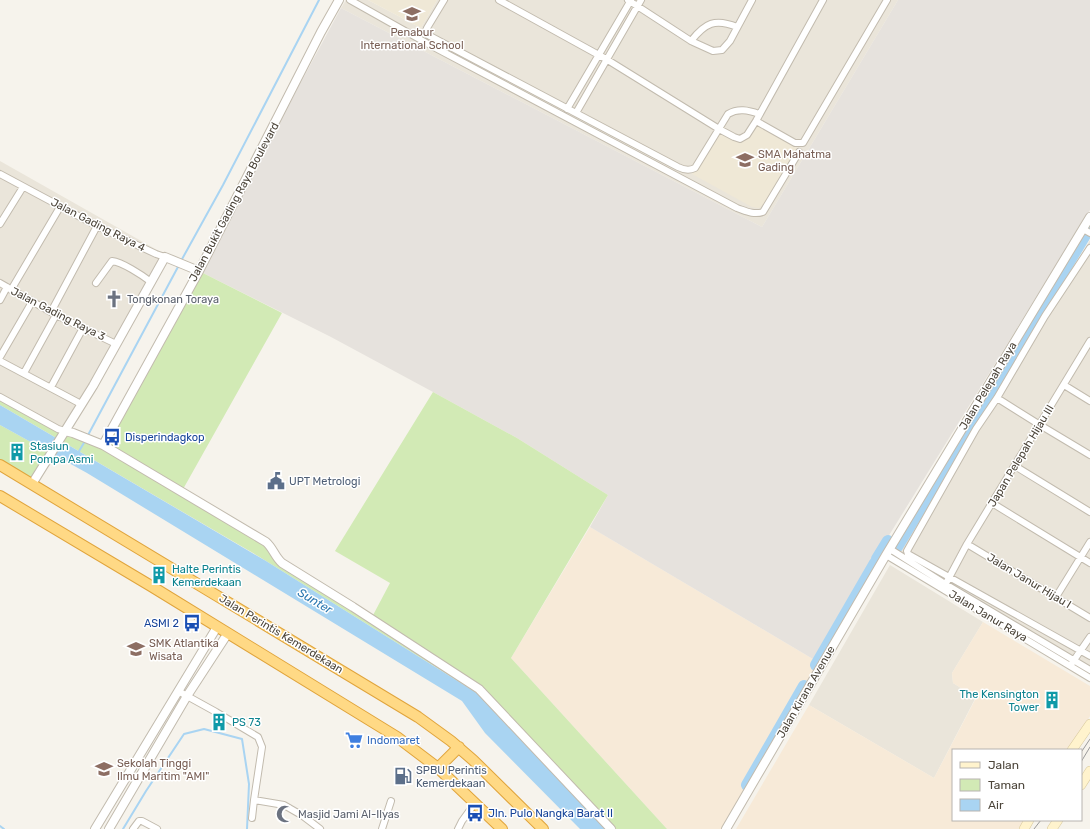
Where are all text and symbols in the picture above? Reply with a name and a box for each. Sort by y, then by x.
school or university icon: Penabur International School [402,4,422,24]
place label: Penabur International School [360,26,464,52]
street label: Jalan Bukit Gading Raya Boulevard [186,120,282,284]
place label: SMA Mahatma Gading [758,148,831,174]
school or university icon: SMA Mahatma Gading [735,150,755,170]
street label: Jalan Gading Raya 4 [49,196,148,255]
street label: Jalan Gading Raya 3 [9,285,108,344]
church icon: Tongkonan Toraya [104,289,124,309]
place label: Tongkonan Toraya [127,293,219,306]
street label: Jalan Pelepah Raya [957,340,1019,432]
street label: Japan Pelepah Hijau III [985,403,1057,509]
bus stop icon: Disperindagkop [102,427,122,447]
place label: Disperindagkop [125,431,205,444]
place label: Stasiun Pompa Asmi [30,440,94,466]
building icon: Stasiun Pompa Asmi [7,442,27,462]
public building icon: UPT Metrologi [266,471,286,491]
place label: UPT Metrologi [289,475,360,488]
street label: Jalan Janur Hijau I [985,551,1073,611]
place label: Halte Perintis Kemerdekaan [172,563,242,589]
building icon: Halte Perintis Kemerdekaan [149,565,169,585]
water label: Sunter [295,585,335,617]
street label: Jalan Janur Raya [946,587,1030,645]
street label: Jalan Perintis Kemerdekaan [217,592,345,676]
bus stop icon: ASMI 2 [182,613,202,633]
place label: ASMI 2 [144,617,179,630]
place label: SMK Atlantika Wisata [149,637,219,663]
school or university icon: SMK Atlantika Wisata [126,639,146,659]
street label: Jalan Kirana Avenue [774,644,838,740]
place label: The Kensington Tower [959,688,1040,714]
building icon: The Kensington Tower [1042,690,1062,710]
building icon: PS 73 [209,712,229,732]
place label: PS 73 [232,716,261,729]
supermarket icon: Indomaret [344,730,364,750]
place label: Indomaret [367,734,421,747]
legend [952,749,1082,821]
place label: Sekolah Tinggi Ilmu Maritim "AMI" [117,757,209,783]
text: Jalan [988,758,1019,772]
school or university icon: Sekolah Tinggi Ilmu Maritim "AMI" [94,759,114,779]
place label: SPBU Perintis Kemerdekaan [416,764,487,790]
fuel station icon: SPBU Perintis Kemerdekaan [393,766,413,786]
text: Taman [988,778,1025,792]
text: Air [988,798,1004,812]
bus stop icon: Jln. Pulo Nangka Barat II [465,803,485,823]
mosque icon: Masjid Jami Al-Ilyas [275,804,295,824]
place label: Jln. Pulo Nangka Barat II [488,807,613,820]
place label: Masjid Jami Al-Ilyas [298,808,400,821]

